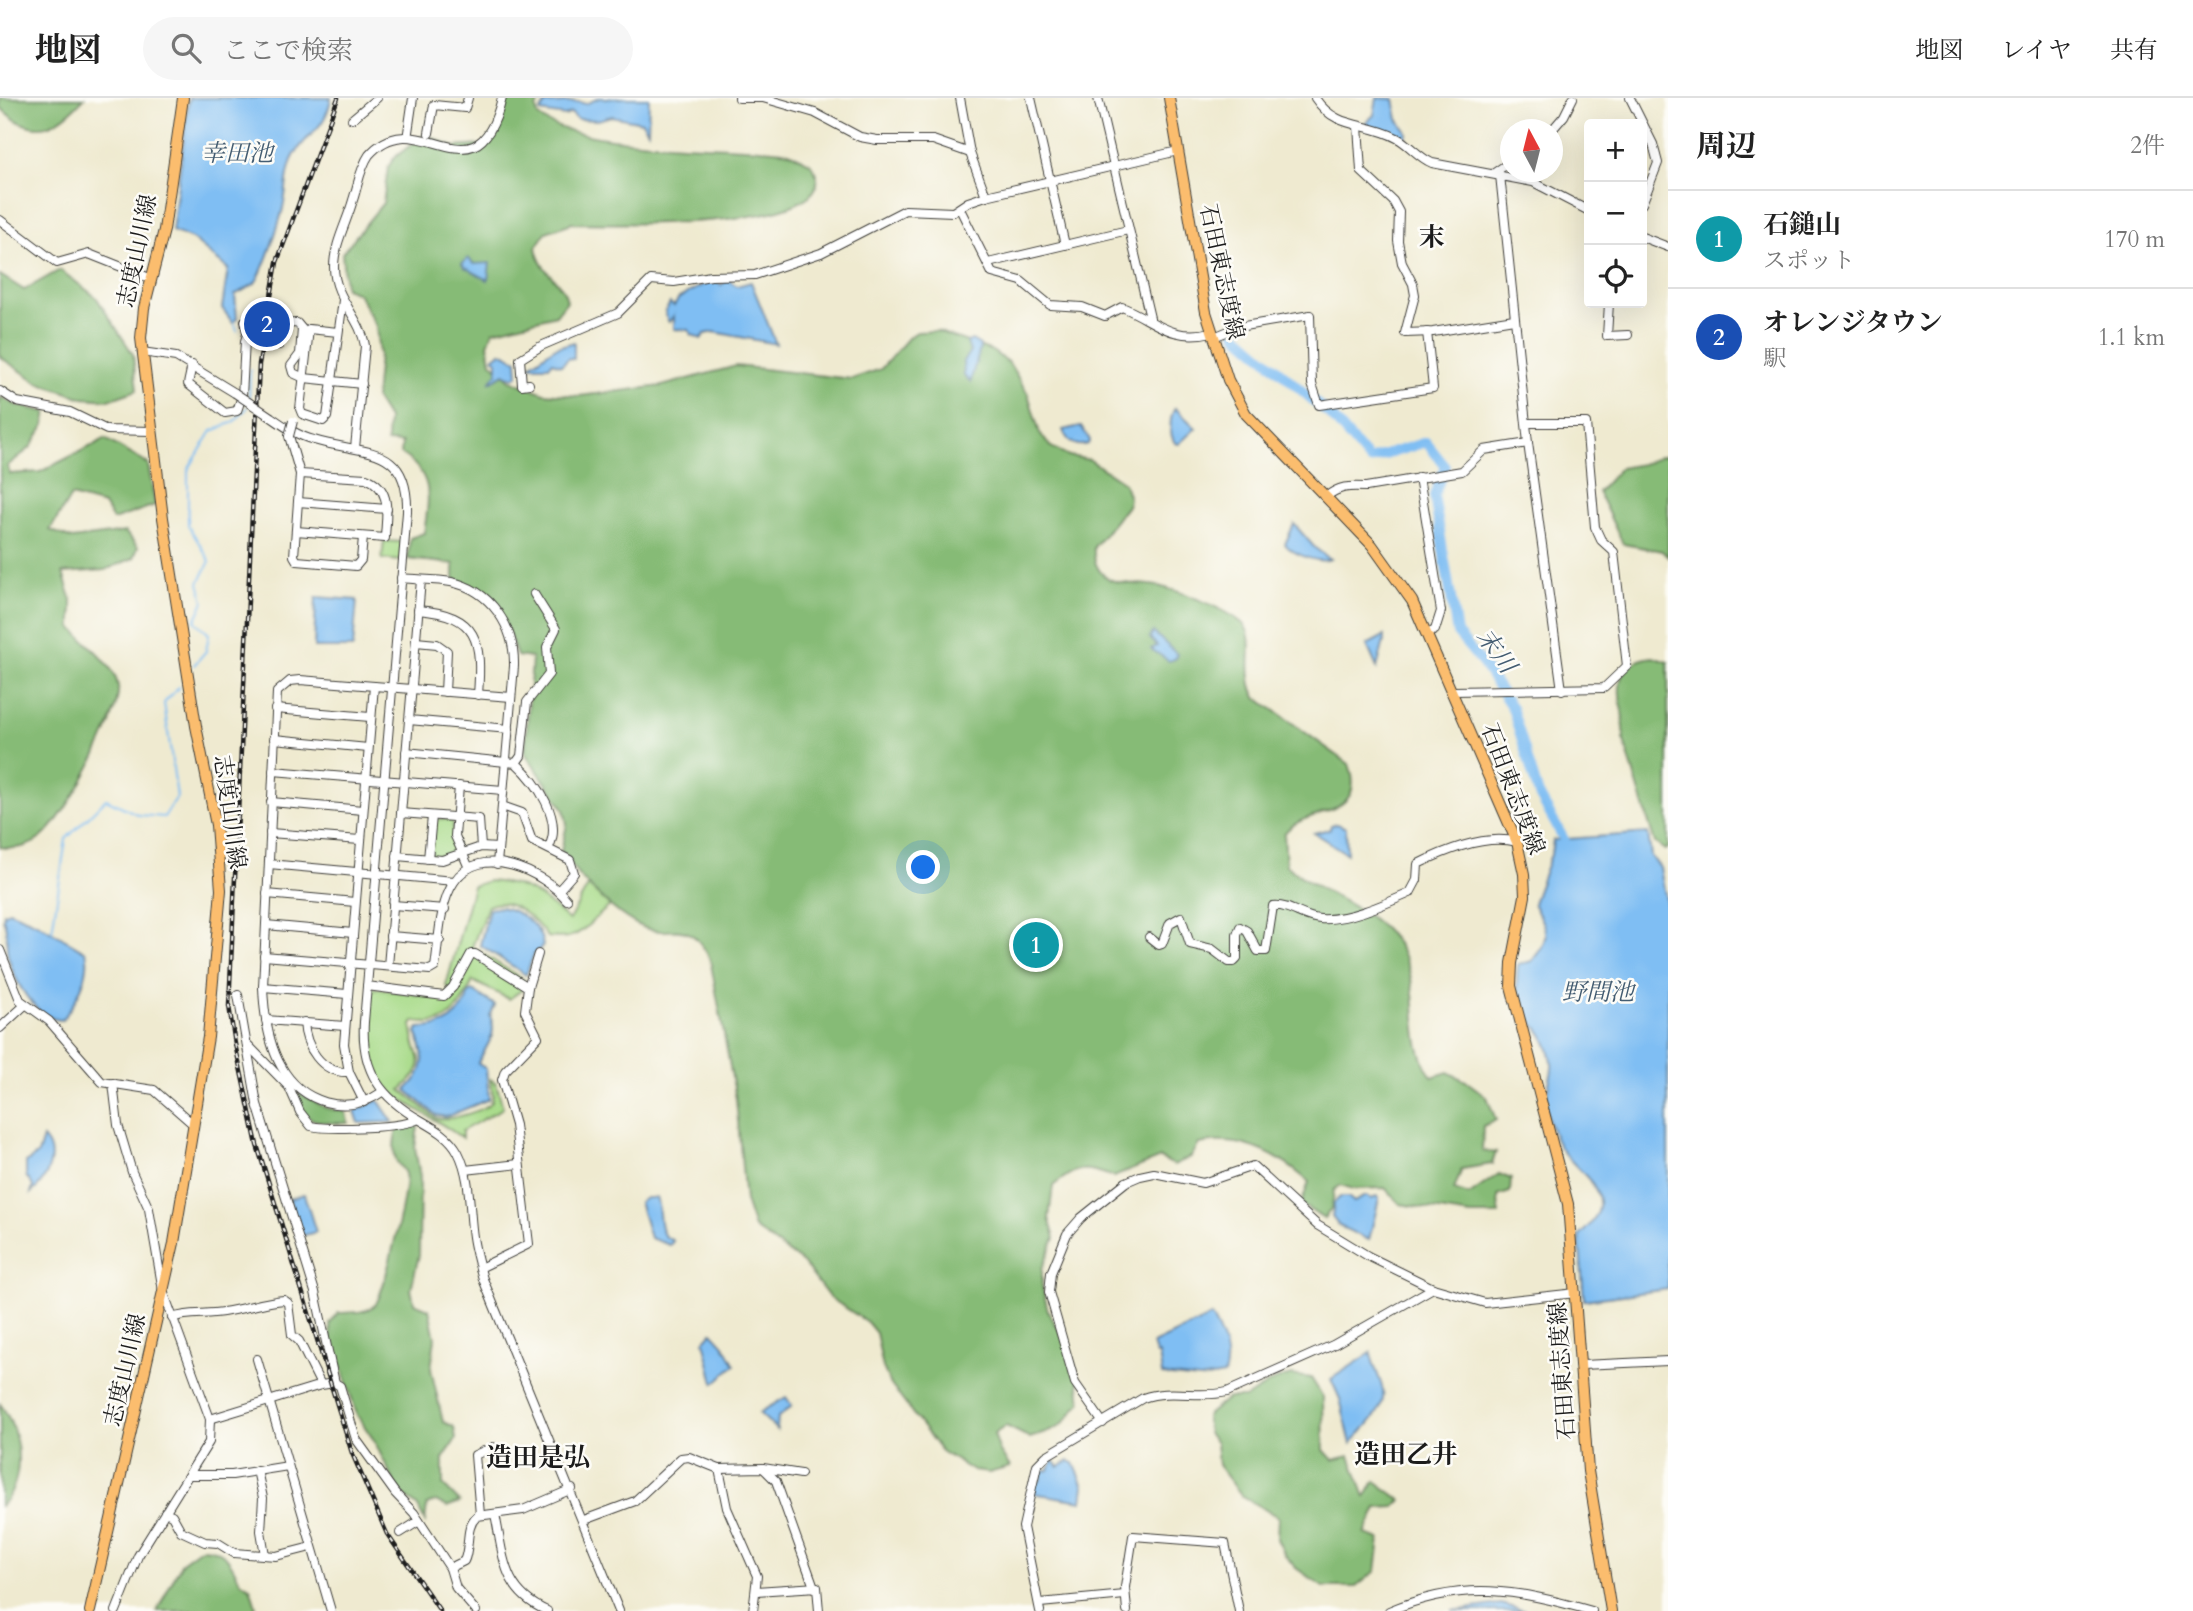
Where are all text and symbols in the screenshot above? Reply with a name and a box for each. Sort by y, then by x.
search box [143,17,633,80]
text: 地図 [35,28,101,73]
icon: search [167,29,205,67]
text: ここで検索 [223,33,353,68]
text: 地図 [1915,34,1963,67]
text: レイヤ [2001,34,2072,67]
text: 共有 [2110,34,2158,67]
north arrow [1500,119,1563,182]
map controls [1584,119,1647,308]
button: + [1584,119,1647,182]
text: 周辺 [1696,126,1756,167]
text: 2件 [2130,130,2165,161]
water label: 幸田池 [201,137,276,170]
button: − [1584,182,1647,245]
street label: 志度山川線 [110,192,164,310]
street label: 石田東志度線 [1192,201,1252,343]
text: 石鎚山 [1763,207,1841,242]
district label: 末 [1419,220,1445,255]
text: 1 [1713,224,1725,255]
text: 170 m [2104,224,2165,255]
button: locate [1584,245,1647,308]
text: スポット [1763,245,1855,276]
pin: 2 [244,298,290,350]
text: オレンジタウン [1763,305,1943,340]
text: 2 [1713,322,1725,353]
text: 1.1 km [2098,322,2165,353]
text: 駅 [1763,343,1786,374]
water label: 末川 [1469,622,1525,683]
street label: 石田東志度線 [1474,719,1552,859]
street label: 志度山川線 [207,753,253,871]
your location [906,850,940,884]
pin: 1 [1013,919,1059,971]
water label: 野間池 [1562,976,1637,1009]
street label: 石田東志度線 [1542,1301,1582,1441]
street label: 志度山川線 [97,1310,153,1430]
district label: 造田乙井 [1354,1437,1458,1472]
district label: 造田是弘 [486,1440,590,1475]

